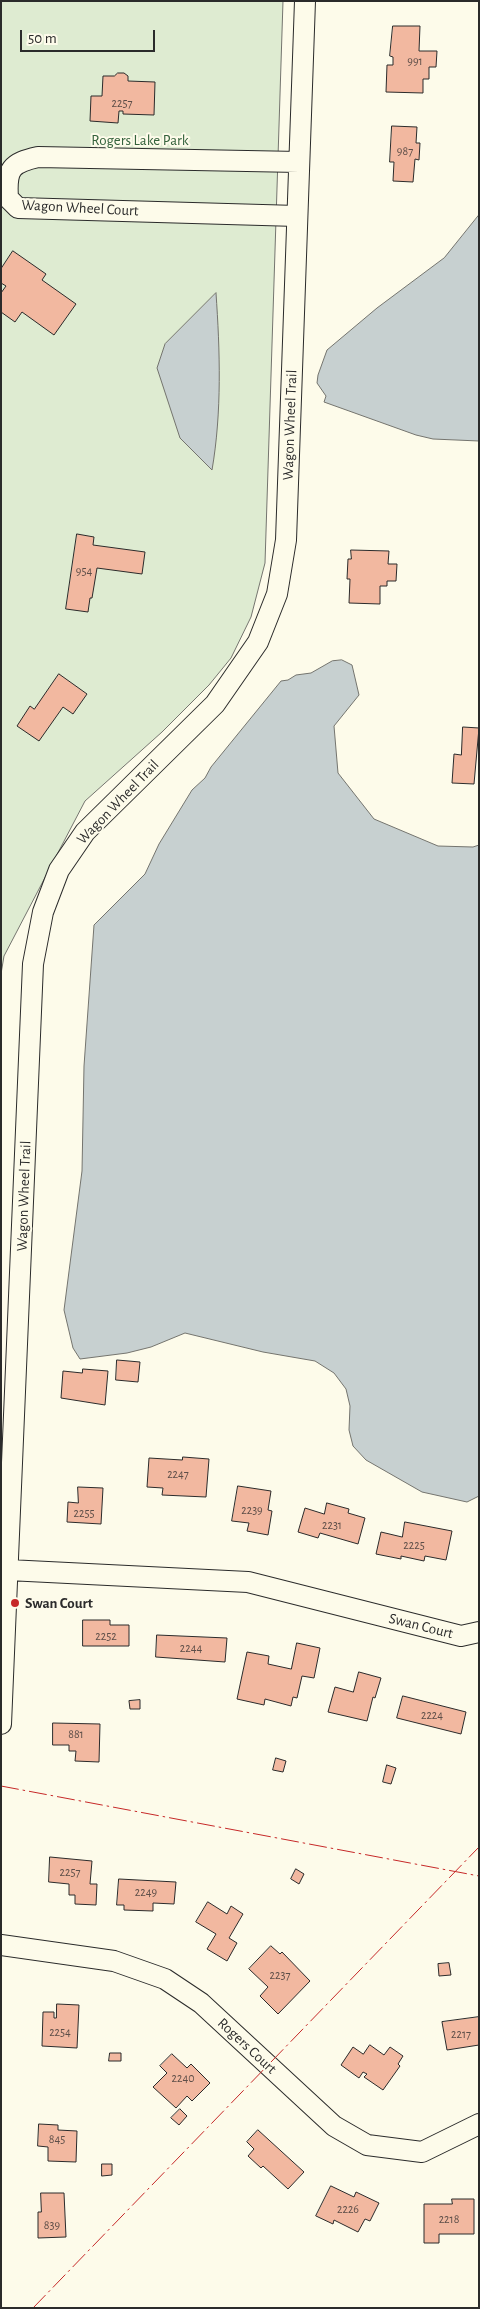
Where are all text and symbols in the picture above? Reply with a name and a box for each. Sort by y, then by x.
scale bar [22,20,158,52]
text: 50 m [28,31,57,46]
house number: 991 [407,54,423,68]
house number: 2257 [112,96,132,110]
park label: Rogers Lake Park [91,131,189,149]
house number: 987 [397,144,413,158]
street label: Wagon Wheel Court [21,196,139,220]
street label: Wagon Wheel Trail [279,369,301,481]
house number: 954 [76,564,92,578]
street label: Wagon Wheel Trail [73,756,163,848]
street label: Wagon Wheel Trail [13,1140,35,1252]
house number: 2247 [167,1467,189,1481]
house number: 2239 [241,1503,263,1517]
house number: 2255 [74,1506,94,1520]
house number: 2231 [322,1518,342,1532]
house number: 2225 [403,1538,425,1552]
place label: Swan Court [25,1594,93,1612]
marker: Swan Court [9,1597,21,1609]
street label: Swan Court [387,1609,455,1643]
house number: 2252 [95,1629,117,1643]
house number: 2244 [180,1641,202,1655]
house number: 2224 [421,1708,443,1722]
house number: 881 [68,1727,84,1741]
house number: 2257 [60,1865,80,1879]
house number: 2249 [135,1885,157,1899]
house number: 2237 [270,1968,290,1982]
street label: Rogers Court [214,2014,280,2078]
house number: 2254 [49,2025,71,2039]
house number: 2217 [451,2027,471,2041]
house number: 2240 [171,2071,195,2085]
house number: 845 [49,2132,65,2146]
house number: 2226 [337,2202,359,2216]
house number: 2218 [439,2212,459,2226]
house number: 839 [44,2218,60,2232]

